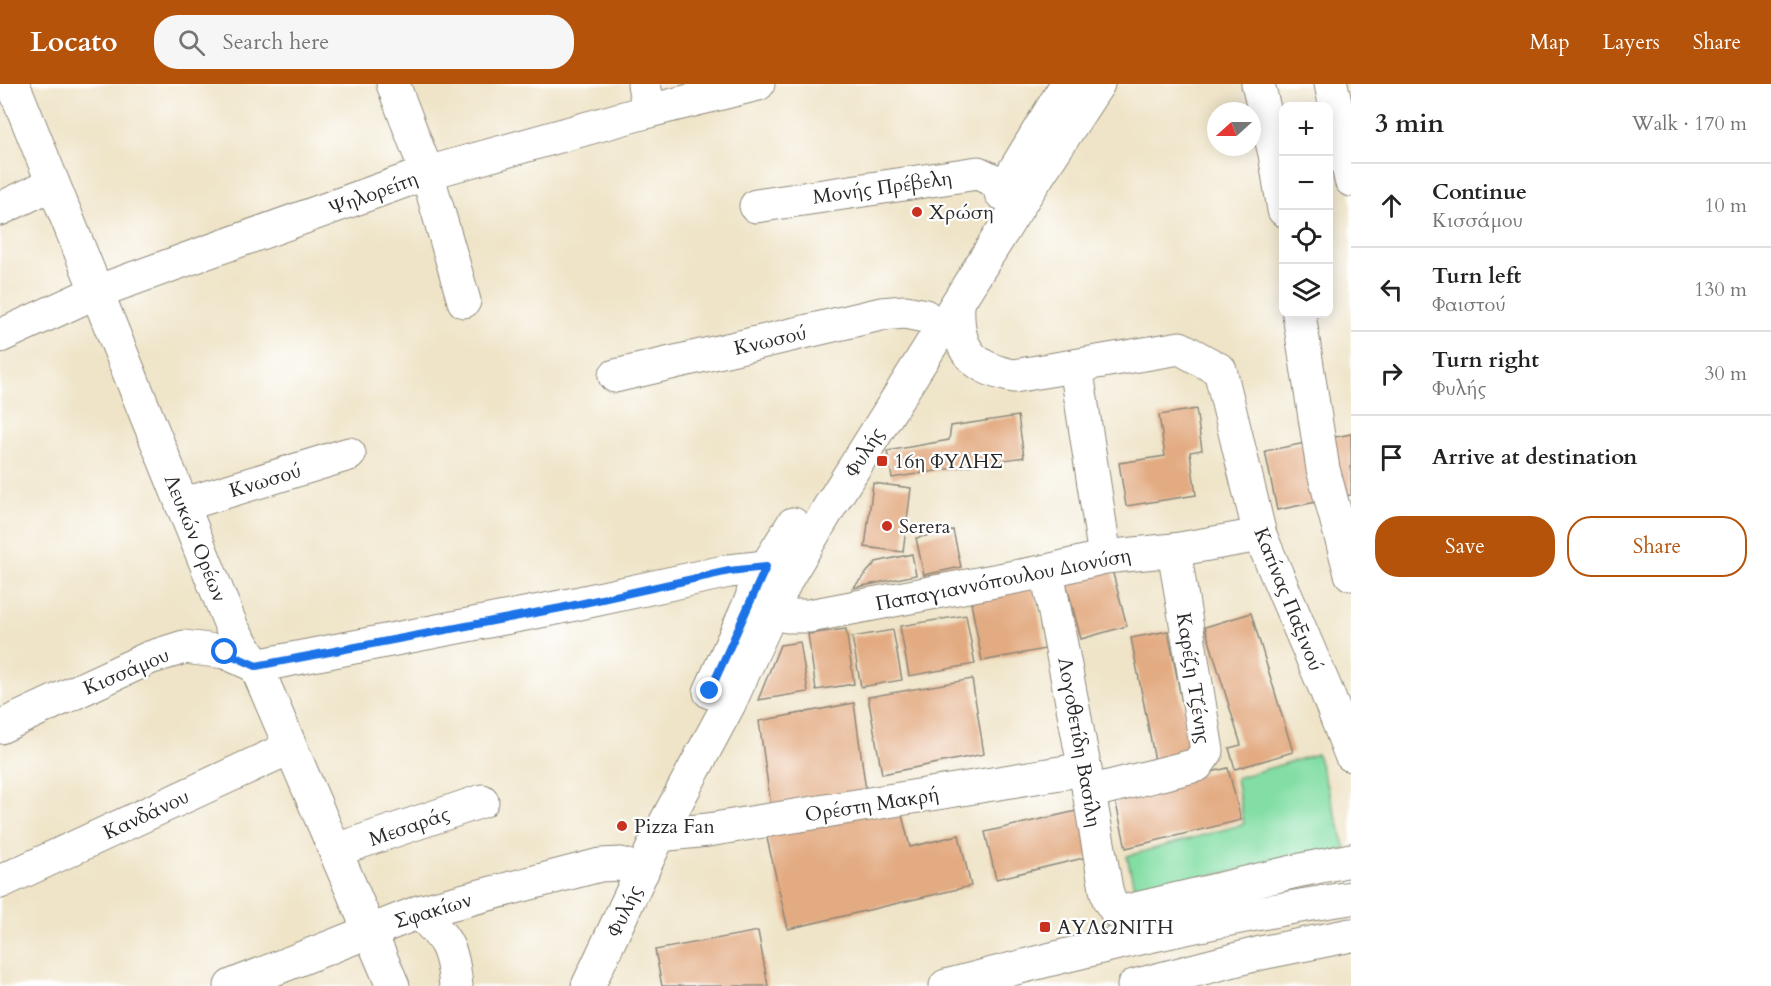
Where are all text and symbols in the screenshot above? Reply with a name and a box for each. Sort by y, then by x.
search box [154,15,574,69]
text: Locato [30,23,118,61]
icon: search [175,26,208,59]
text: Search here [223,27,329,57]
text: Map [1530,28,1570,57]
text: Layers [1603,28,1660,57]
text: Share [1693,28,1741,57]
north arrow [1207,102,1261,156]
map controls [1279,102,1333,318]
button: + [1279,102,1333,156]
text: 3 min [1375,106,1444,141]
text: Walk · 170 m [1632,110,1747,137]
button: − [1279,156,1333,210]
street label: Μονής Πρέβελη [811,164,953,211]
street label: Ψηλορείτη [325,165,421,222]
text: Continue [1432,177,1527,207]
icon: ahead [1375,189,1408,222]
text: 10 m [1704,192,1747,219]
place label: Χρώση [929,199,994,226]
marker: Χρώση [910,205,924,219]
text: Κισσάμου [1432,207,1523,234]
button: locate [1279,210,1333,264]
text: Turn left [1432,261,1521,291]
button: layers [1279,264,1333,318]
icon: left [1375,273,1408,306]
text: 130 m [1694,276,1747,303]
text: Φαιστού [1432,291,1506,318]
street label: Κνωσού [731,319,809,362]
text: Turn right [1432,345,1539,375]
icon: right [1375,357,1408,390]
text: 30 m [1704,360,1747,387]
text: Φυλής [1432,375,1486,402]
street label: Φυλής [839,422,890,482]
icon: arrive [1375,441,1408,474]
text: Arrive at destination [1432,442,1637,472]
place label: 16η ΦΥΛΗΣ [894,448,1003,475]
marker: 16η ΦΥΛΗΣ [875,454,889,468]
street label: Κνωσού [226,457,304,504]
street label: Λευκών Ορέων [158,470,233,606]
place label: Serera [899,513,951,540]
button: Save [1375,516,1555,577]
button: Share [1567,516,1747,577]
marker: Serera [880,519,894,533]
street label: Κατίνας Παξινού [1247,524,1330,675]
street label: Παπαγιαννόπουλου Διονύση [873,542,1133,617]
street label: Καρέζη Τζένης [1170,611,1217,746]
route start [211,638,237,664]
street label: Κισσάμου [79,641,173,702]
street label: Λογοθετίδη Βασίλη [1051,655,1108,829]
route end [696,677,722,703]
street label: Ορέστη Μακρή [803,781,941,828]
street label: Κανδάνου [99,783,194,846]
street label: Μεσαράς [365,800,453,853]
place label: Pizza Fan [634,813,715,840]
marker: Pizza Fan [615,819,629,833]
street label: Φυλής [601,880,648,942]
street label: Σφακίων [391,886,475,935]
place label: ΑΥΛΩΝΙΤΗ [1057,914,1174,941]
marker: ΑΥΛΩΝΙΤΗ [1038,920,1052,934]

